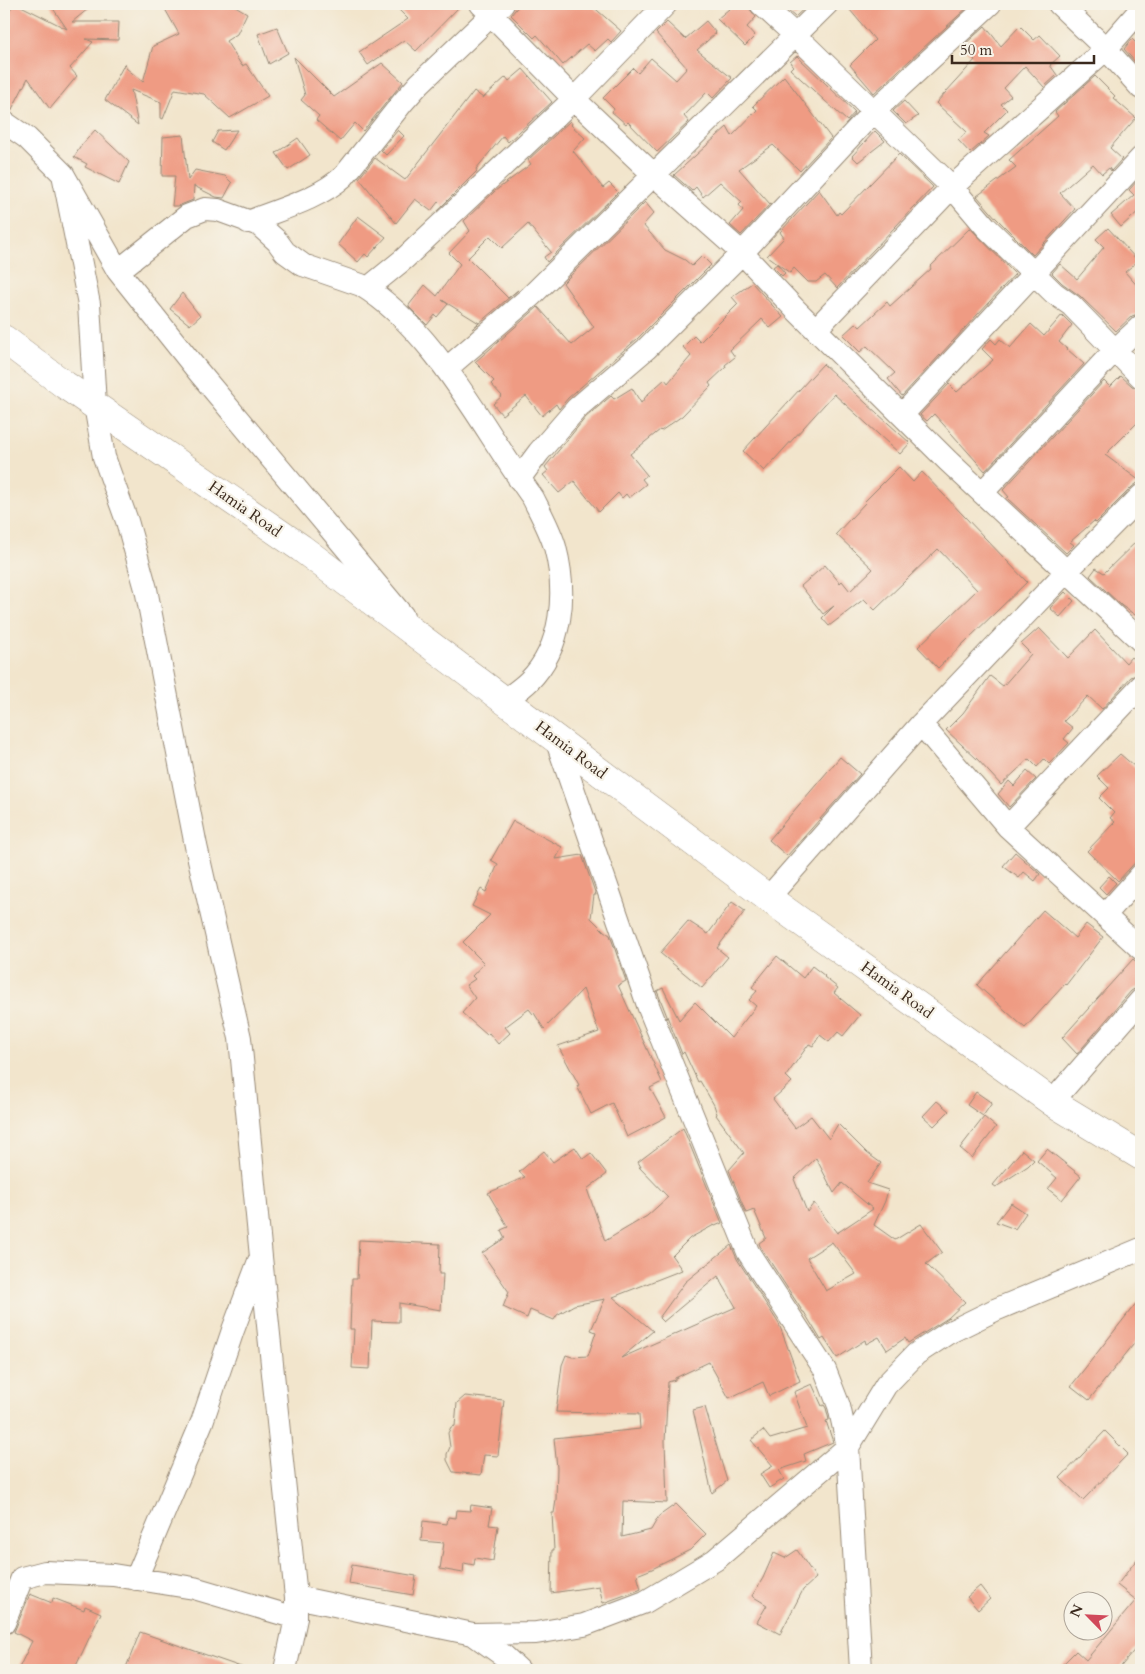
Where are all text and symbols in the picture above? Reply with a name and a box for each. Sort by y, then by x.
scale bar [952,32,1095,64]
text: 50 m [960,40,992,60]
street label: Hamia Road [204,476,286,543]
street label: Hamia Road [531,716,612,785]
street label: Hamia Road [856,956,938,1024]
north arrow [1062,1592,1112,1642]
text: N [1065,1601,1088,1620]

